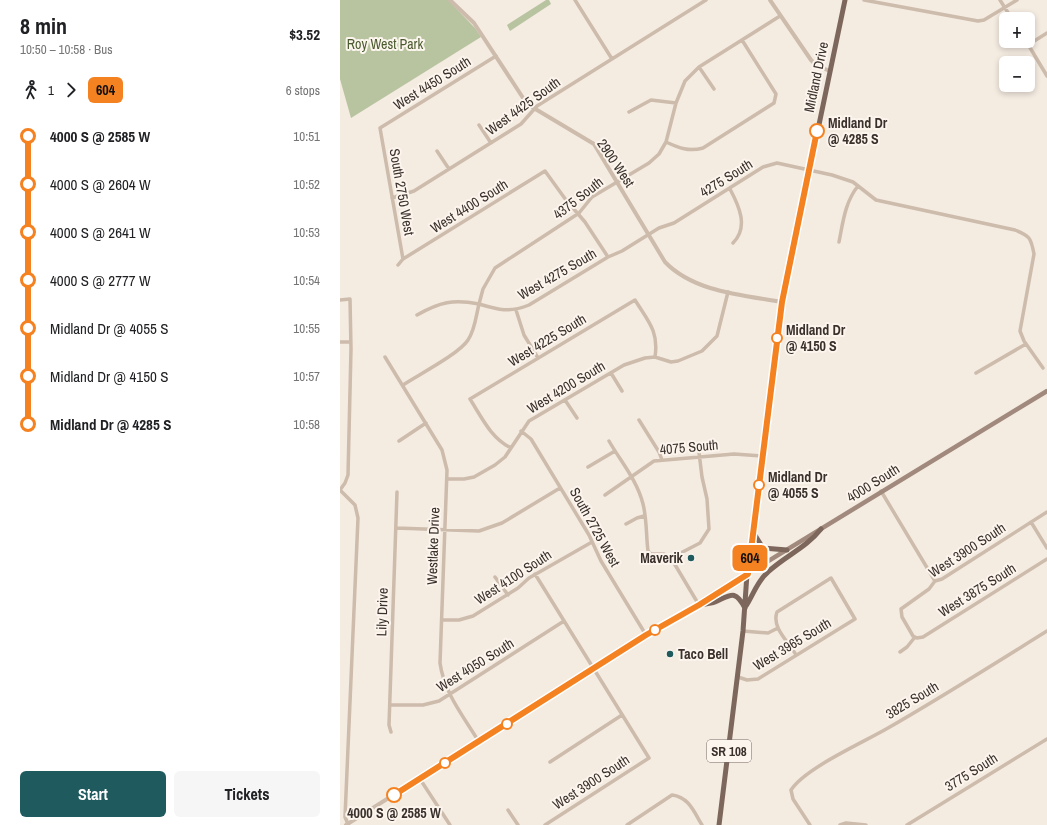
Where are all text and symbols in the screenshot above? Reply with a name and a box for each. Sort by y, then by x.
text: 8 min [20,11,67,41]
map controls [999,12,1035,92]
button: + [999,12,1035,48]
text: $3.52 [289,24,320,45]
park label: Roy West Park [347,35,423,53]
street label: Midland Drive [800,40,832,114]
text: 10:50 – 10:58 · Bus [20,41,112,58]
street label: West 4450 South [390,52,474,114]
button: − [999,56,1035,92]
street label: West 4425 South [482,73,564,139]
icon: walk [20,79,42,101]
icon: forward [60,79,82,101]
text: 604 [96,81,115,99]
text: 1 [48,82,54,99]
text: 6 stops [286,82,320,99]
place label: Midland Dr @ 4285 S [828,114,888,148]
marker: Midland Dr @ 4285 S [809,123,825,139]
text: 4000 S @ 2585 W [50,126,150,147]
text: 10:51 [293,128,320,145]
street label: 2900 West [593,135,639,191]
street label: South 2750 West [386,147,418,237]
street label: 4275 South [696,155,756,201]
street label: 4375 South [549,173,607,223]
text: 4000 S @ 2604 W [50,174,151,195]
street label: West 4400 South [427,175,511,237]
text: 10:52 [293,176,320,193]
text: 4000 S @ 2641 W [50,222,151,243]
text: 10:53 [293,224,320,241]
street label: West 4275 South [514,244,600,304]
text: 4000 S @ 2777 W [50,270,151,291]
text: 10:54 [293,272,320,289]
street label: West 4225 South [505,310,589,370]
text: Midland Dr @ 4055 S [50,318,168,339]
text: 10:55 [293,320,320,337]
place label: Midland Dr @ 4150 S [786,321,846,355]
marker: Midland Dr @ 4150 S [771,332,783,344]
street label: West 4200 South [524,357,608,417]
text: Midland Dr @ 4150 S [50,366,168,387]
text: 10:57 [293,368,320,385]
text: Midland Dr @ 4285 S [50,414,171,435]
text: 10:58 [293,416,320,433]
street label: 4075 South [659,435,719,459]
street label: 4000 South [843,460,903,506]
place label: Midland Dr @ 4055 S [768,468,828,502]
marker: Midland Dr @ 4055 S [753,479,765,491]
street label: South 2725 West [566,484,624,570]
street label: Westlake Drive [423,507,443,585]
street label: West 3900 South [925,519,1009,581]
line badge: 604 [727,545,773,571]
street label: West 4100 South [471,546,555,608]
place label: Maverik [640,549,684,567]
text: 604 [740,549,760,567]
marker: Maverik [686,553,696,563]
street label: West 3875 South [935,559,1019,621]
street label: Lily Drive [372,587,392,637]
street label: West 3965 South [750,614,834,674]
unlabelled marker [649,624,661,636]
street label: West 4050 South [433,634,517,696]
place label: Taco Bell [678,645,728,663]
marker: Taco Bell [665,649,675,659]
street label: 3825 South [882,677,942,723]
unlabelled marker [501,718,513,730]
road number: SR 108 [707,740,751,762]
street label: 3775 South [941,749,1001,795]
street label: West 3900 South [549,751,633,813]
unlabelled marker [439,757,451,769]
button: Start [20,771,166,817]
button: Tickets [174,771,320,817]
marker: 4000 S @ 2585 W [386,787,402,803]
place label: 4000 S @ 2585 W [347,804,441,822]

